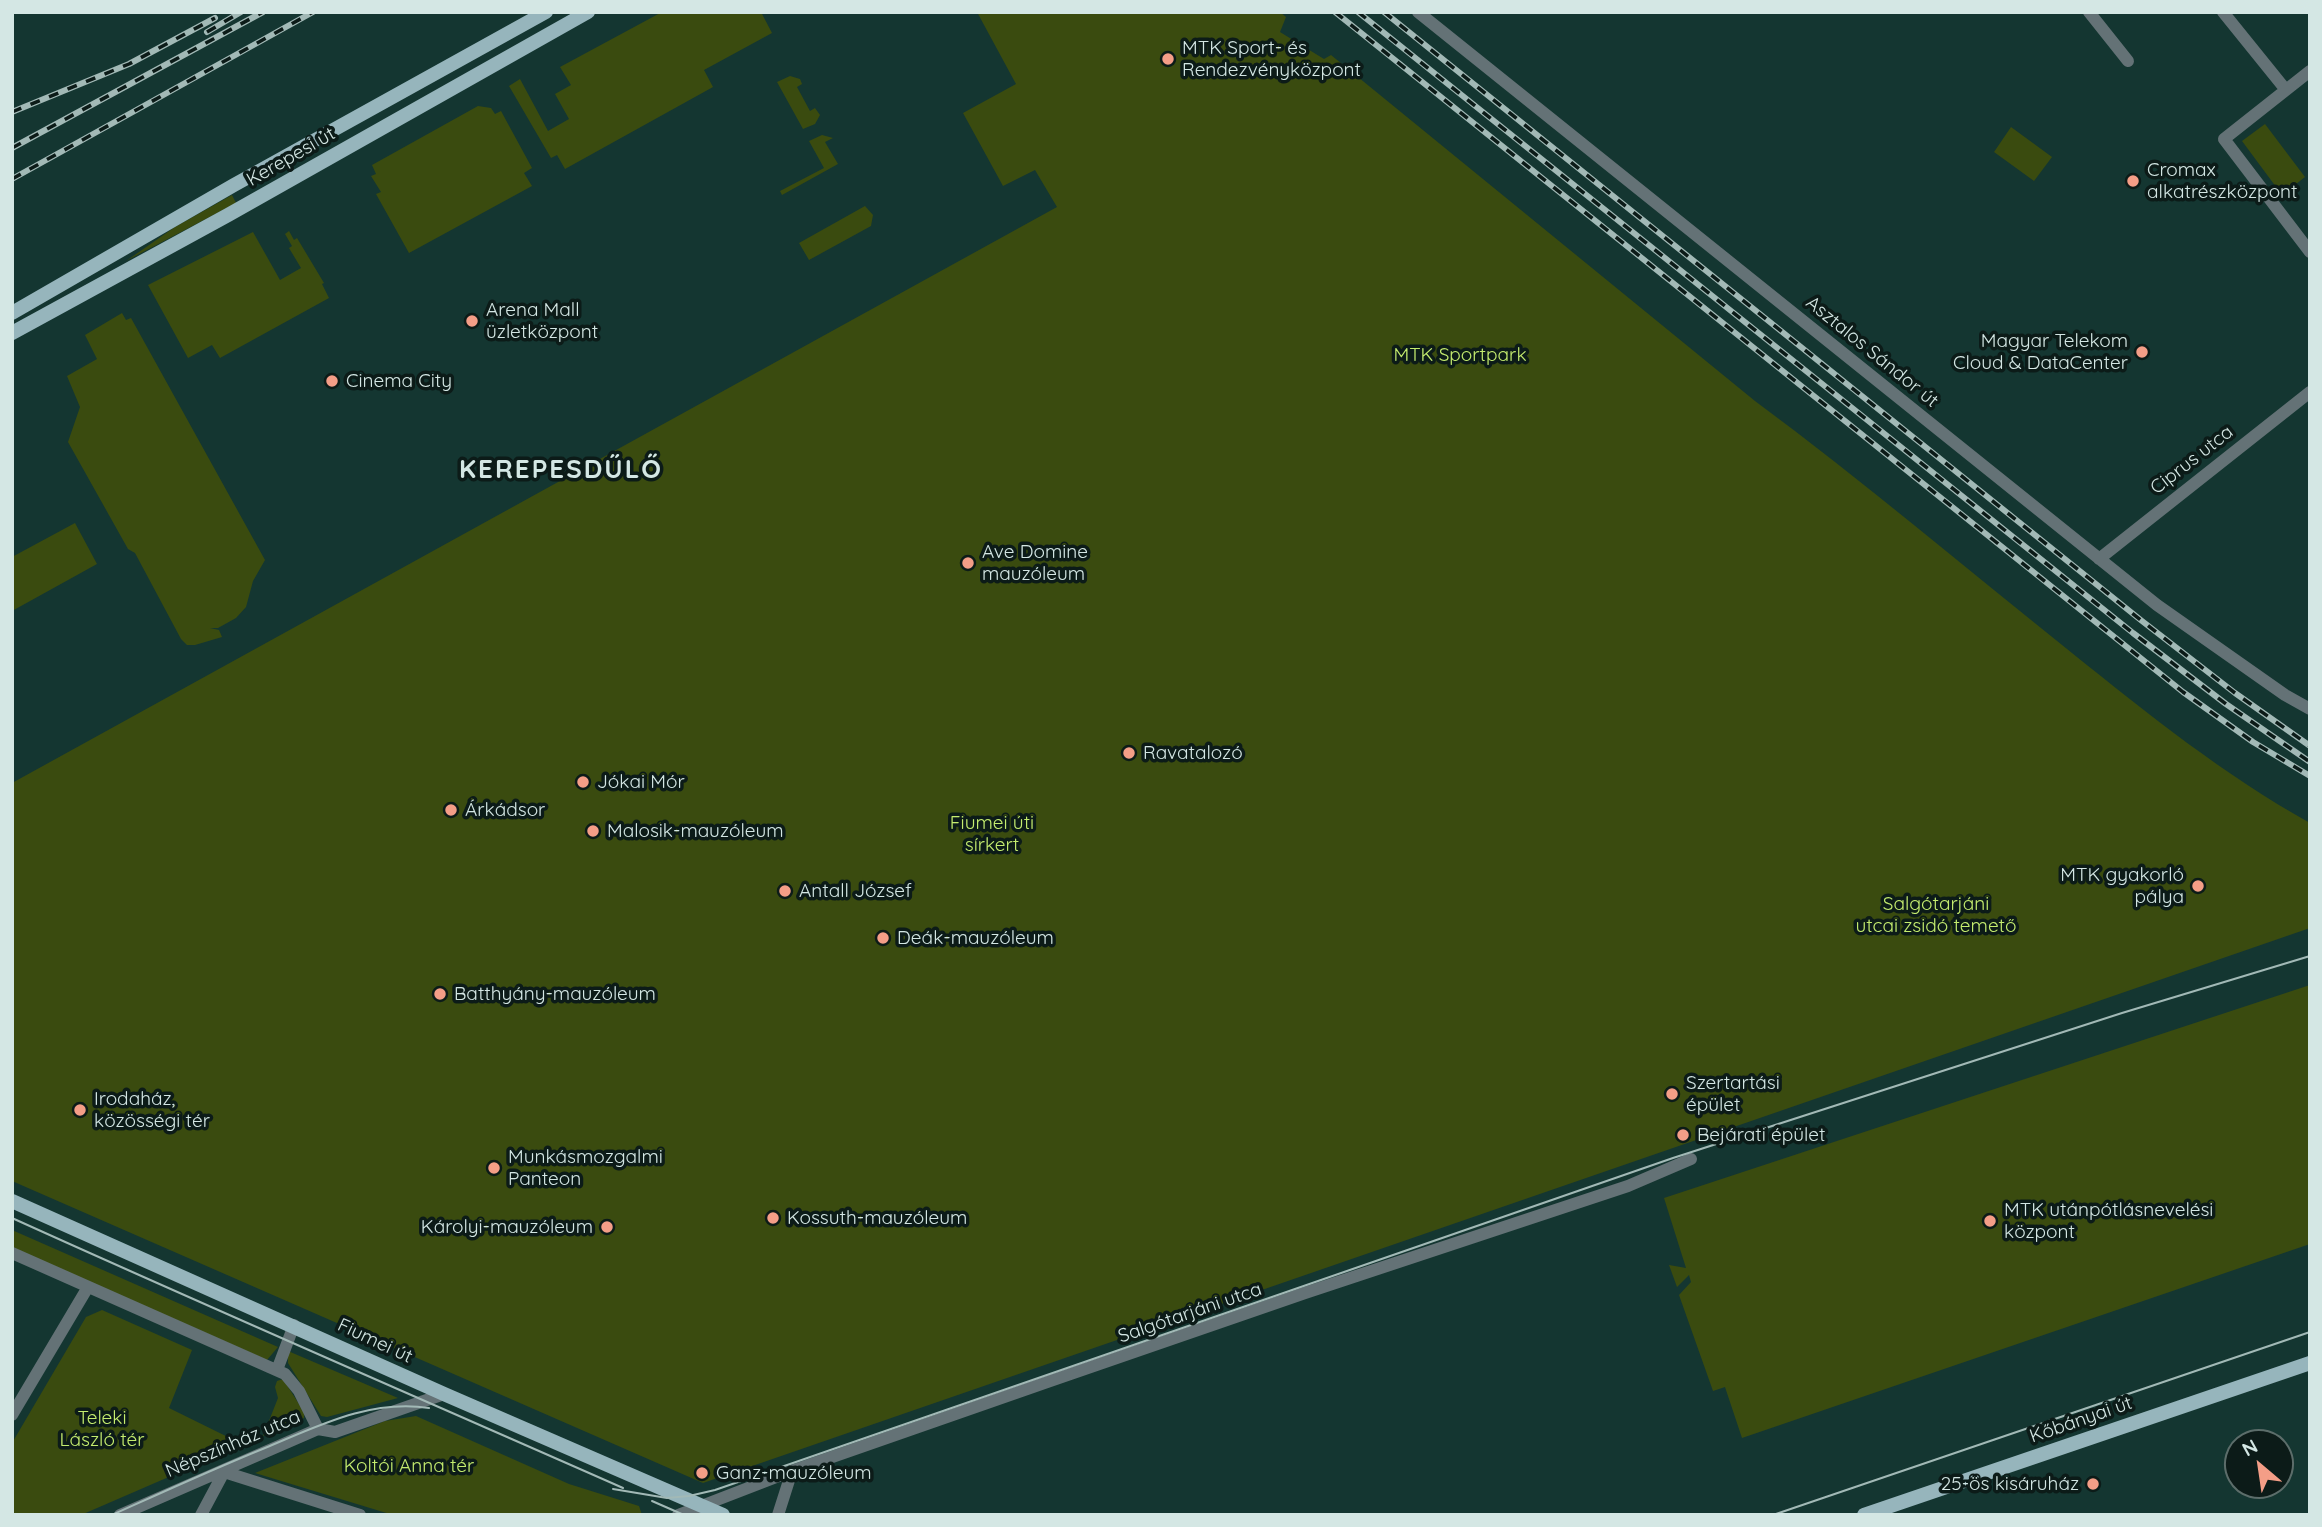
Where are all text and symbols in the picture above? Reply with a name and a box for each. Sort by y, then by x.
place label: MTK Sport- és Rendezvényközpont [1182,37,1361,81]
marker: MTK Sport- és Rendezvényközpont [1160,51,1176,67]
street label: Kerepesi út [243,123,339,191]
place label: Cromax alkatrészközpont [2147,159,2298,203]
marker: Cromax alkatrészközpont [2125,173,2141,189]
street label: Asztalos Sándor út [1801,292,1943,412]
place label: Arena Mall üzletközpont [486,299,598,343]
marker: Arena Mall üzletközpont [464,313,480,329]
place label: Magyar Telekom Cloud & DataCenter [1953,330,2128,374]
park label: MTK Sportpark [1393,344,1527,366]
marker: Magyar Telekom Cloud & DataCenter [2134,344,2150,360]
place label: Cinema City [346,370,452,392]
marker: Cinema City [324,373,340,389]
street label: Ciprus utca [2146,421,2238,499]
district label: KEREPESDŰLŐ [460,454,662,486]
place label: Ave Domine mauzóleum [982,541,1088,585]
marker: Ave Domine mauzóleum [960,555,976,571]
place label: Ravatalozó [1143,742,1243,764]
marker: Ravatalozó [1121,745,1137,761]
place label: Jókai Mór [597,771,685,793]
marker: Jókai Mór [575,774,591,790]
place label: Árkádsor [465,799,545,821]
marker: Árkádsor [443,802,459,818]
park label: Fiumei úti sírkert [950,812,1034,856]
place label: Malosik-mauzóleum [607,820,784,842]
marker: Malosik-mauzóleum [585,823,601,839]
place label: MTK gyakorló pálya [2060,864,2184,908]
marker: MTK gyakorló pálya [2190,878,2206,894]
place label: Antall József [799,880,912,902]
marker: Antall József [777,883,793,899]
park label: Salgótarjáni utcai zsidó temető [1855,893,2017,937]
place label: Deák-mauzóleum [897,927,1054,949]
marker: Deák-mauzóleum [875,930,891,946]
place label: Batthyány-mauzóleum [454,983,656,1005]
marker: Batthyány-mauzóleum [432,986,448,1002]
place label: Szertartási épület [1686,1072,1780,1116]
marker: Szertartási épület [1664,1086,1680,1102]
place label: Irodaház, közösségi tér [94,1088,210,1132]
marker: Irodaház, közösségi tér [72,1102,88,1118]
place label: Bejárati épület [1697,1124,1825,1146]
marker: Bejárati épület [1675,1127,1691,1143]
place label: Munkásmozgalmi Panteon [508,1146,663,1190]
marker: Munkásmozgalmi Panteon [486,1160,502,1176]
place label: MTK utánpótlásnevelési központ [2004,1199,2213,1243]
place label: Kossuth-mauzóleum [787,1207,967,1229]
marker: Kossuth-mauzóleum [765,1210,781,1226]
marker: MTK utánpótlásnevelési központ [1982,1213,1998,1229]
place label: Károlyi-mauzóleum [421,1216,593,1238]
marker: Károlyi-mauzóleum [599,1219,615,1235]
street label: Salgótarjáni utca [1115,1278,1265,1348]
street label: Fiumei út [334,1314,416,1368]
street label: Kőbányai út [2027,1392,2135,1448]
street label: Népszínház utca [162,1405,304,1483]
park label: Teleki László tér [59,1407,145,1451]
north arrow [2224,1429,2294,1499]
text: N [2238,1434,2262,1461]
park label: Koltói Anna tér [344,1455,474,1477]
place label: Ganz-mauzóleum [716,1462,872,1484]
marker: Ganz-mauzóleum [694,1465,710,1481]
place label: 25-ös kisáruház [1941,1473,2079,1495]
marker: 25-ös kisáruház [2085,1476,2101,1492]

